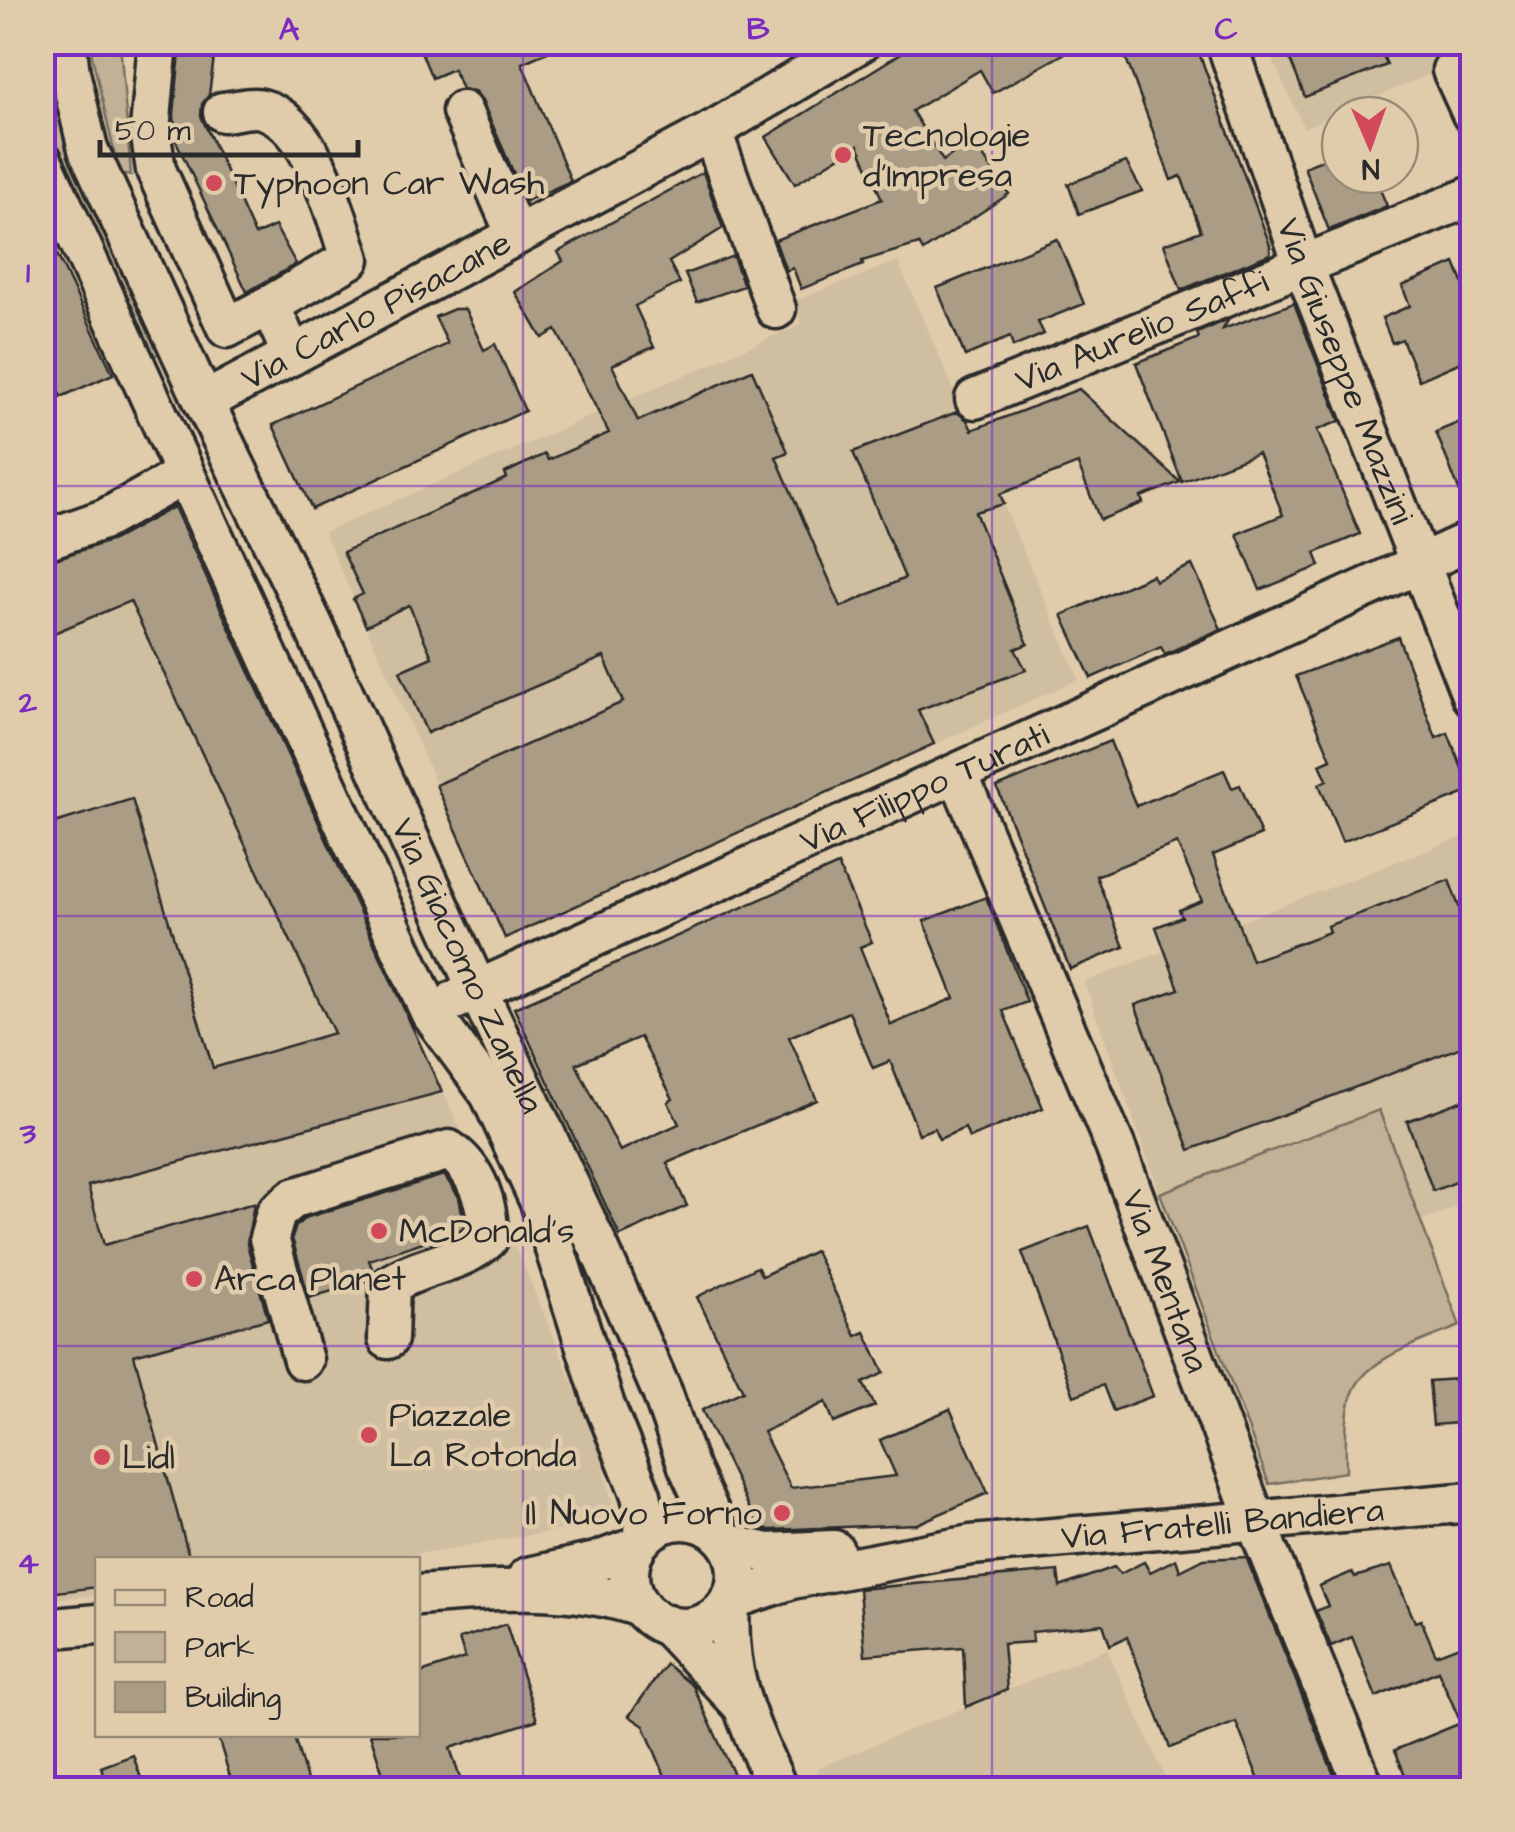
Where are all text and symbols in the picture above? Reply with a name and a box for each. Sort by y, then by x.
text: A [279,7,300,52]
text: B [747,7,770,52]
text: C [1215,7,1238,52]
scale bar [100,95,358,157]
north arrow [1320,95,1420,195]
text: 50 m [115,110,191,152]
place label: Tecnologie d'Impresa [863,111,1031,200]
marker: Tecnologie d'Impresa [832,144,854,166]
text: N [1361,149,1380,188]
place label: Typhoon Car Wash [234,159,544,209]
marker: Typhoon Car Wash [203,172,225,194]
street label: Via Giuseppe Mazzini [1264,211,1427,531]
street label: Via Carlo Pisacane [232,218,520,402]
text: 1 [26,250,30,295]
street label: Via Aurelio Saffi [1008,257,1276,405]
text: 2 [18,680,38,725]
street label: Via Filippo Turati [792,710,1057,865]
street label: Via Giacomo Zanella [379,810,557,1122]
text: 3 [19,1111,37,1156]
street label: Via Mentana [1109,1183,1222,1380]
place label: McDonald's [399,1207,574,1256]
marker: McDonald's [368,1220,390,1242]
place label: Arca Planet [214,1255,406,1304]
marker: Arca Planet [183,1268,205,1290]
place label: Piazzale La Rotonda [389,1391,577,1480]
marker: Piazzale La Rotonda [358,1424,380,1446]
place label: Lidl [122,1433,175,1482]
marker: Lidl [91,1446,113,1468]
street label: Via Fratelli Bandiera [1059,1485,1386,1562]
place label: Il Nuovo Forno [526,1489,762,1538]
marker: Il Nuovo Forno [771,1502,793,1524]
text: 4 [17,1541,39,1586]
legend [95,1557,420,1737]
text: Road [185,1577,254,1619]
text: Park [185,1627,254,1669]
text: Building [185,1677,281,1720]

